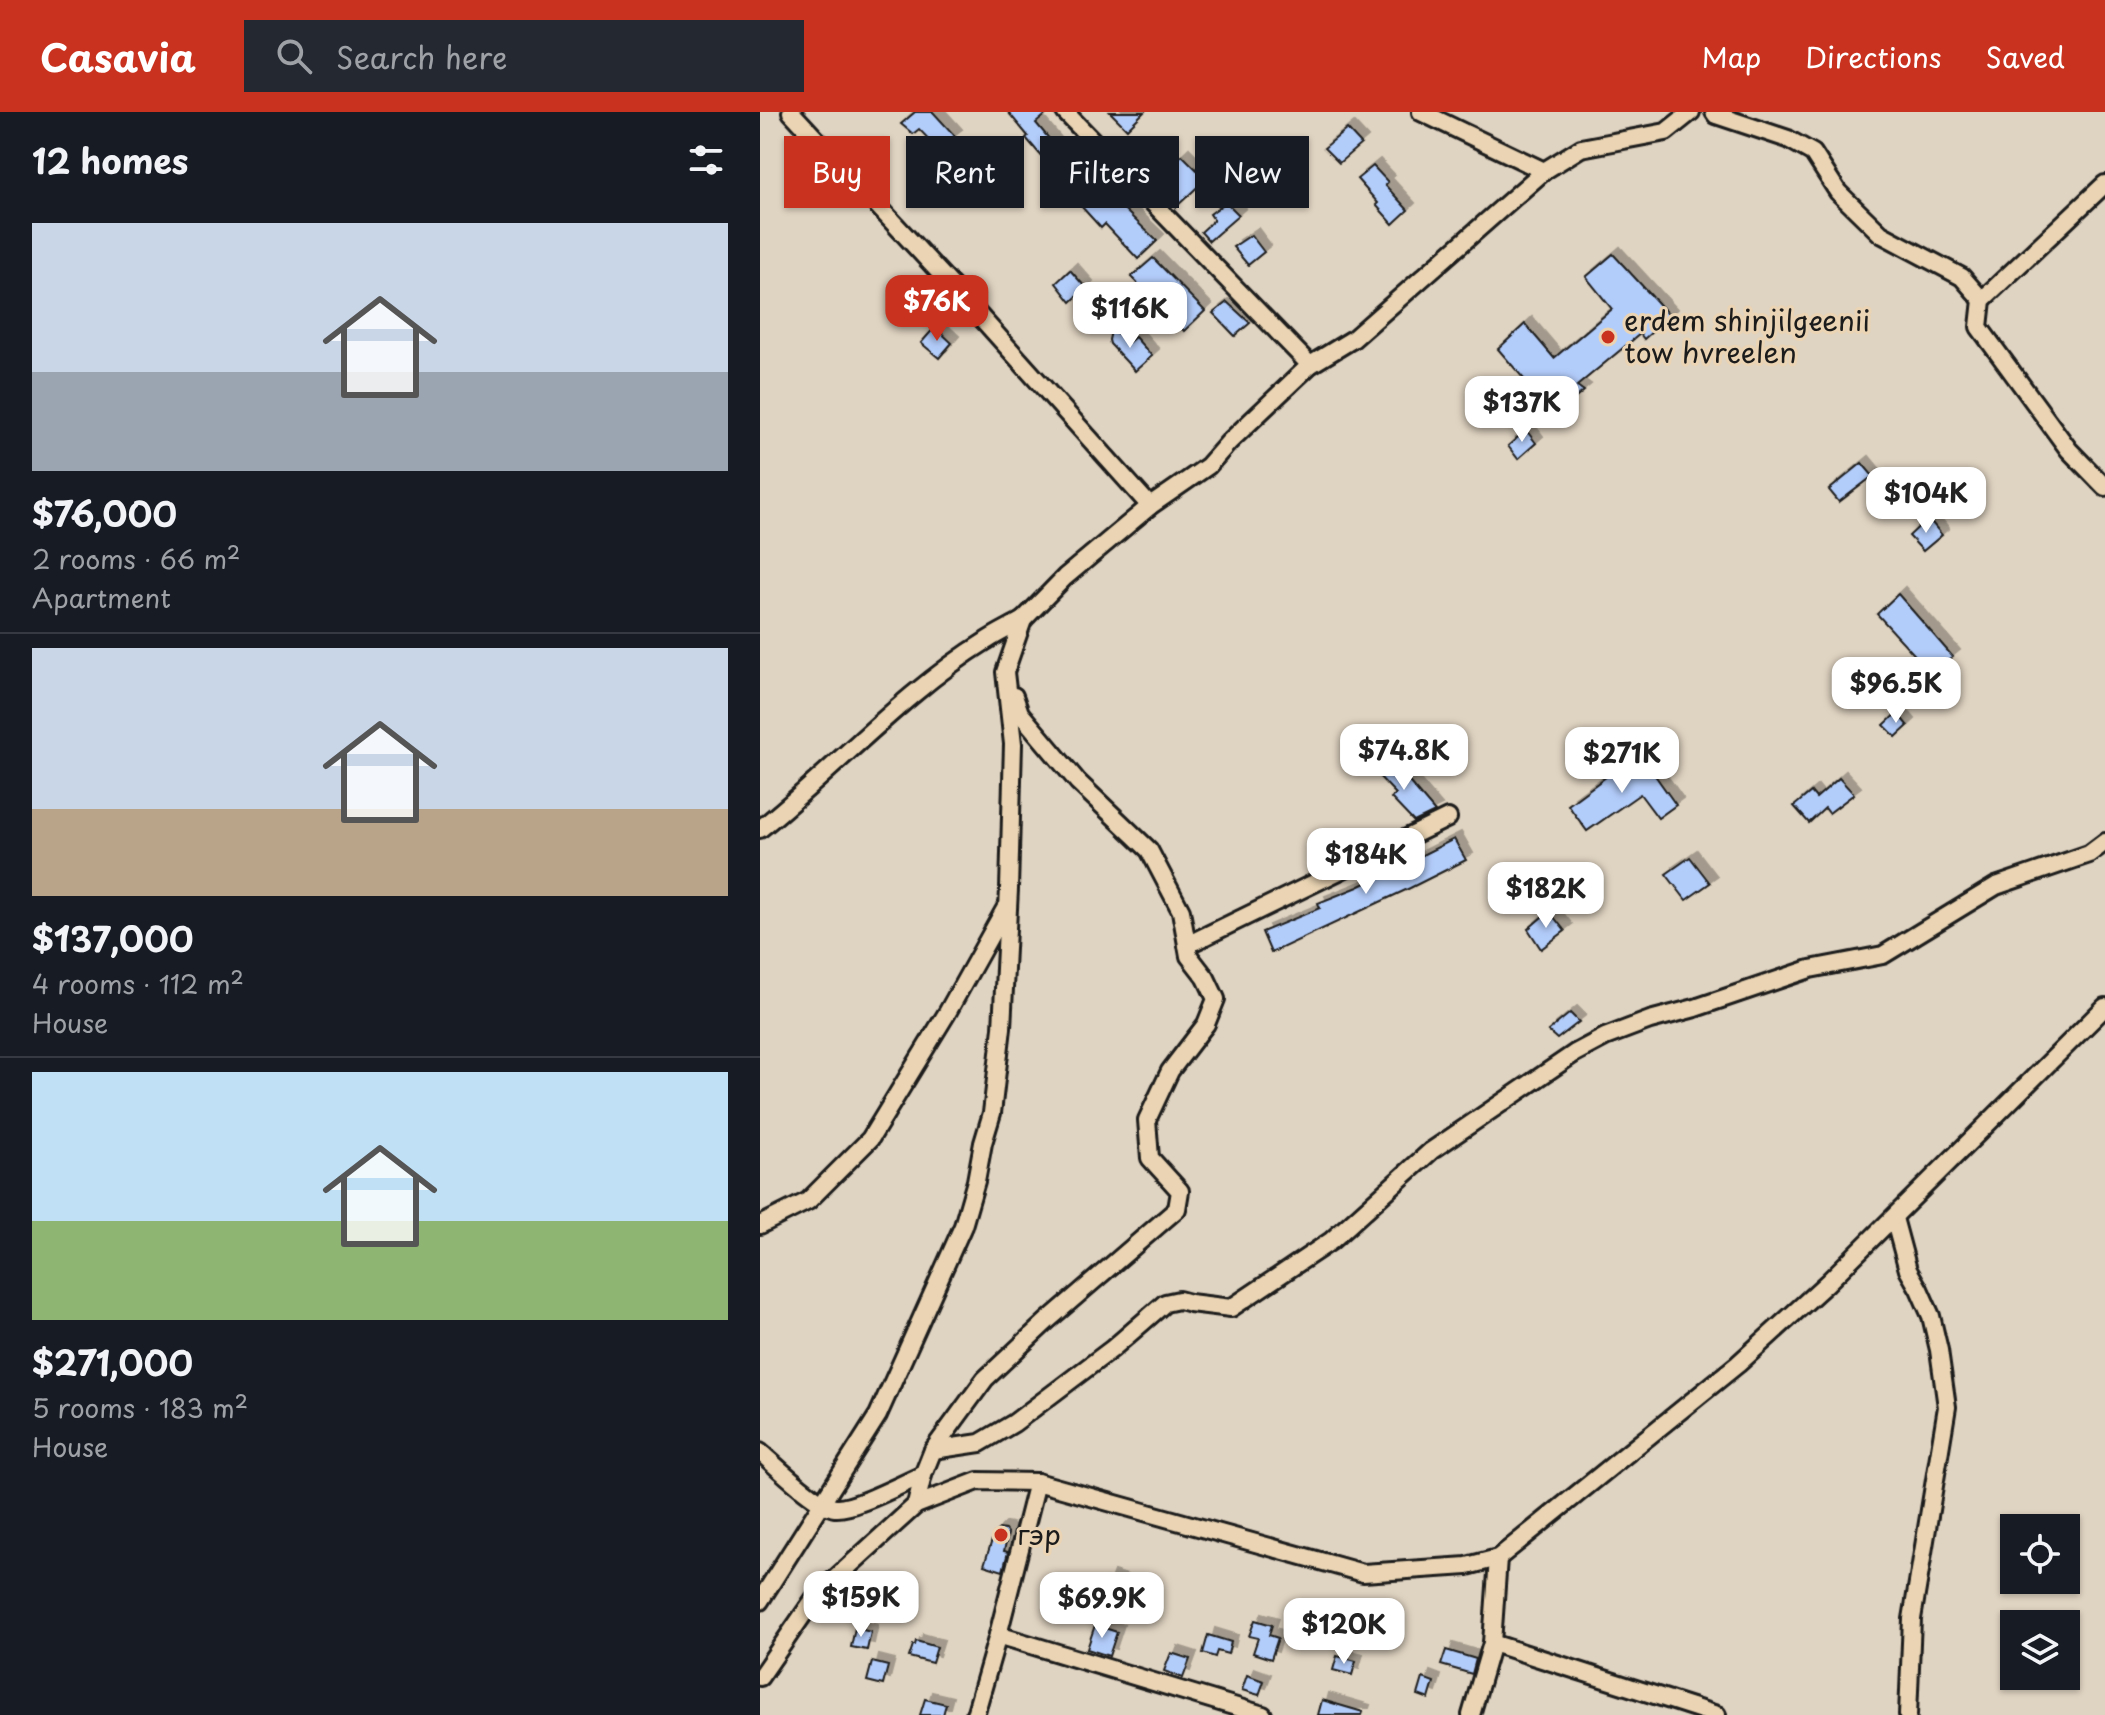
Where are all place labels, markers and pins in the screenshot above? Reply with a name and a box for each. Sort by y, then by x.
pin: $76K [890,275,984,343]
pin: $116K [1074,282,1186,350]
place label: erdem shinjilgeenii tow hvreelen [1624,298,1870,373]
marker: erdem shinjilgeenii tow hvreelen [1599,328,1617,346]
pin: $137K [1466,376,1578,444]
pin: $104K [1870,467,1982,535]
pin: $96.5K [1831,657,1961,725]
pin: $74.8K [1339,724,1469,792]
pin: $271K [1566,727,1678,795]
pin: $184K [1310,828,1422,896]
pin: $182K [1490,862,1602,930]
place label: гэр [1017,1512,1061,1555]
marker: гэр [992,1526,1010,1544]
pin: $159K [805,1571,917,1639]
pin: $69.9K [1037,1572,1167,1640]
pin: $120K [1288,1598,1400,1666]

